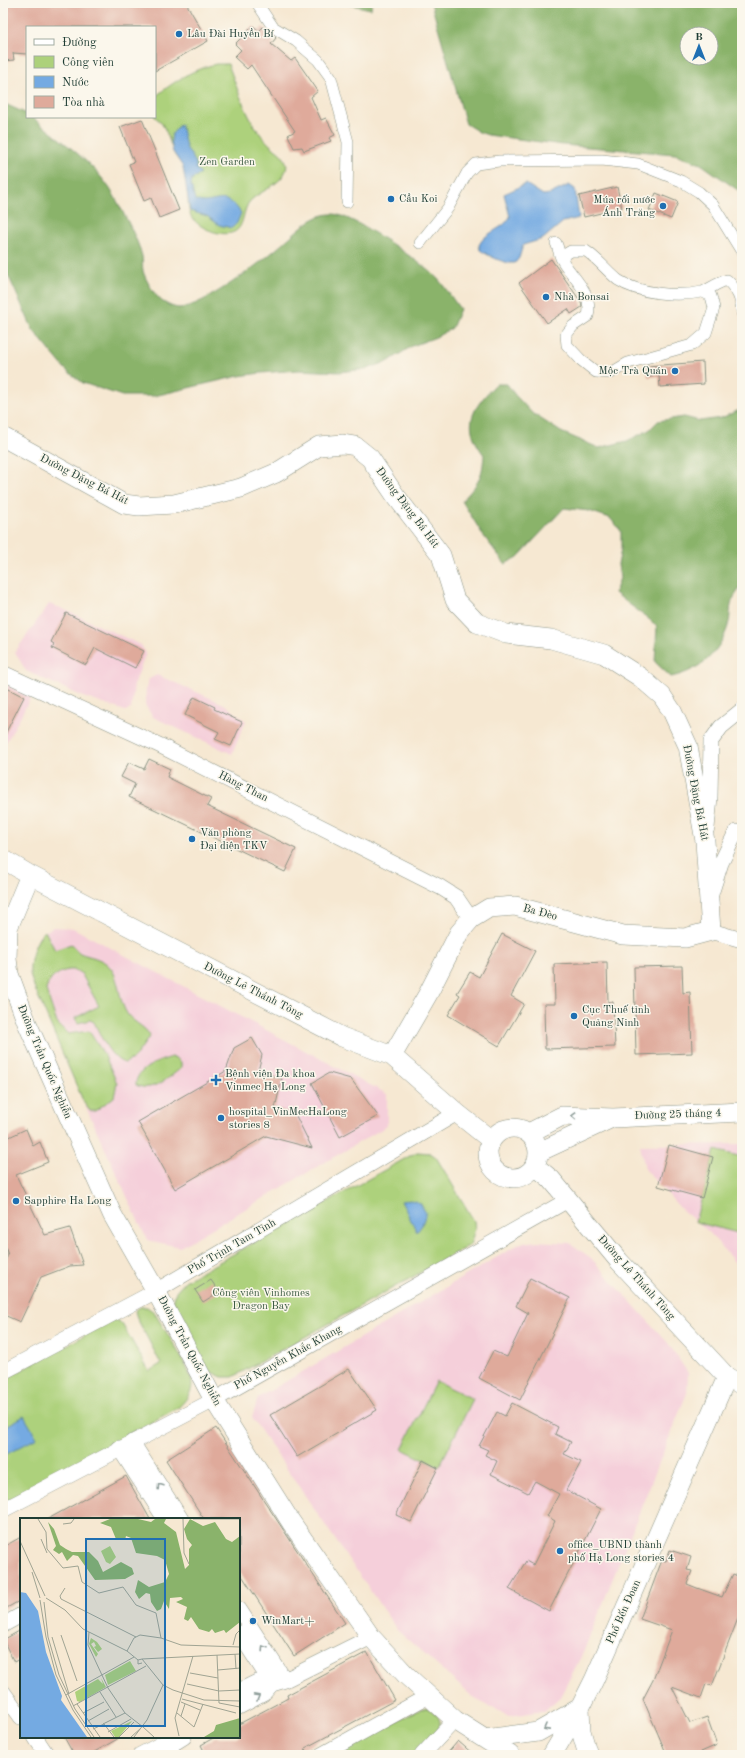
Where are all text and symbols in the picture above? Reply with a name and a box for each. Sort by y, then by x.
legend [26,26,156,118]
north arrow [679,26,719,66]
place label: Lâu Đài Huyền Bí [187,28,275,40]
marker: Lâu Đài Huyền Bí [174,29,184,39]
text: B [695,32,703,43]
text: Đường [62,37,97,49]
text: Công viên [62,57,114,69]
text: Nước [62,77,89,89]
text: Tòa nhà [62,97,105,109]
park label: Zen Garden [199,157,255,168]
place label: Cầu Koi [399,193,438,205]
marker: Cầu Koi [386,194,396,204]
place label: Múa rối nước Ánh Trăng [593,194,655,219]
marker: Múa rối nước Ánh Trăng [658,201,668,211]
marker: Nhà Bonsai [541,292,551,302]
place label: Nhà Bonsai [554,292,609,303]
place label: Mộc Trà Quán [599,366,667,377]
marker: Mộc Trà Quán [670,366,680,376]
street label: Đường Đặng Bá Hát [38,453,130,507]
street label: Đường Đặng Bá Hát [373,466,441,550]
street label: Đường Đặng Bá Hát [680,744,710,842]
street label: Hàng Than [216,770,270,804]
place label: Văn phòng Đại diện TKV [200,828,268,852]
marker: Văn phòng Đại diện TKV [187,834,197,844]
street label: Ba Đèo [522,903,558,923]
street label: Đường Lê Thánh Tông [202,961,304,1021]
street label: Đường Trần Quốc Nghiễn [15,1003,74,1121]
place label: Cục Thuế tỉnh Quảng Ninh [582,1004,650,1029]
marker: Cục Thuế tỉnh Quảng Ninh [569,1011,579,1021]
place label: Bệnh viện Đa khoa Vinmec Hạ Long [225,1069,316,1093]
marker: Bệnh viện Đa khoa Vinmec Hạ Long [210,1074,222,1086]
place label: hospital_VinMecHaLong stories 8 [229,1107,347,1131]
street label: Đường 25 tháng 4 [634,1108,722,1122]
one-way arrow [571,1112,577,1120]
marker: hospital_VinMecHaLong stories 8 [216,1113,226,1123]
marker: Sapphire Ha Long [11,1196,21,1206]
place label: Sapphire Ha Long [24,1196,111,1207]
street label: Phố Trịnh Tam Tỉnh [186,1216,278,1277]
street label: Đường Lê Thánh Tông [595,1234,677,1322]
park label: Công viên Vinhomes Dragon Bay [212,1288,310,1312]
street label: Đường Trần Quốc Nghiễn [155,1294,224,1408]
street label: Phố Nguyễn Khắc Khang [232,1323,344,1392]
one-way arrow [157,1483,165,1490]
inset map [20,1518,240,1738]
place label: office_UBND thành phố Hạ Long stories 4 [568,1540,674,1564]
marker: office_UBND thành phố Hạ Long stories 4 [555,1546,565,1556]
street label: Phố Bến Đoan [604,1578,643,1646]
marker: WinMart+ [248,1616,258,1626]
place label: WinMart+ [261,1616,315,1627]
one-way arrow [261,1645,269,1652]
one-way arrow [253,1694,260,1702]
one-way arrow [543,1723,550,1730]

